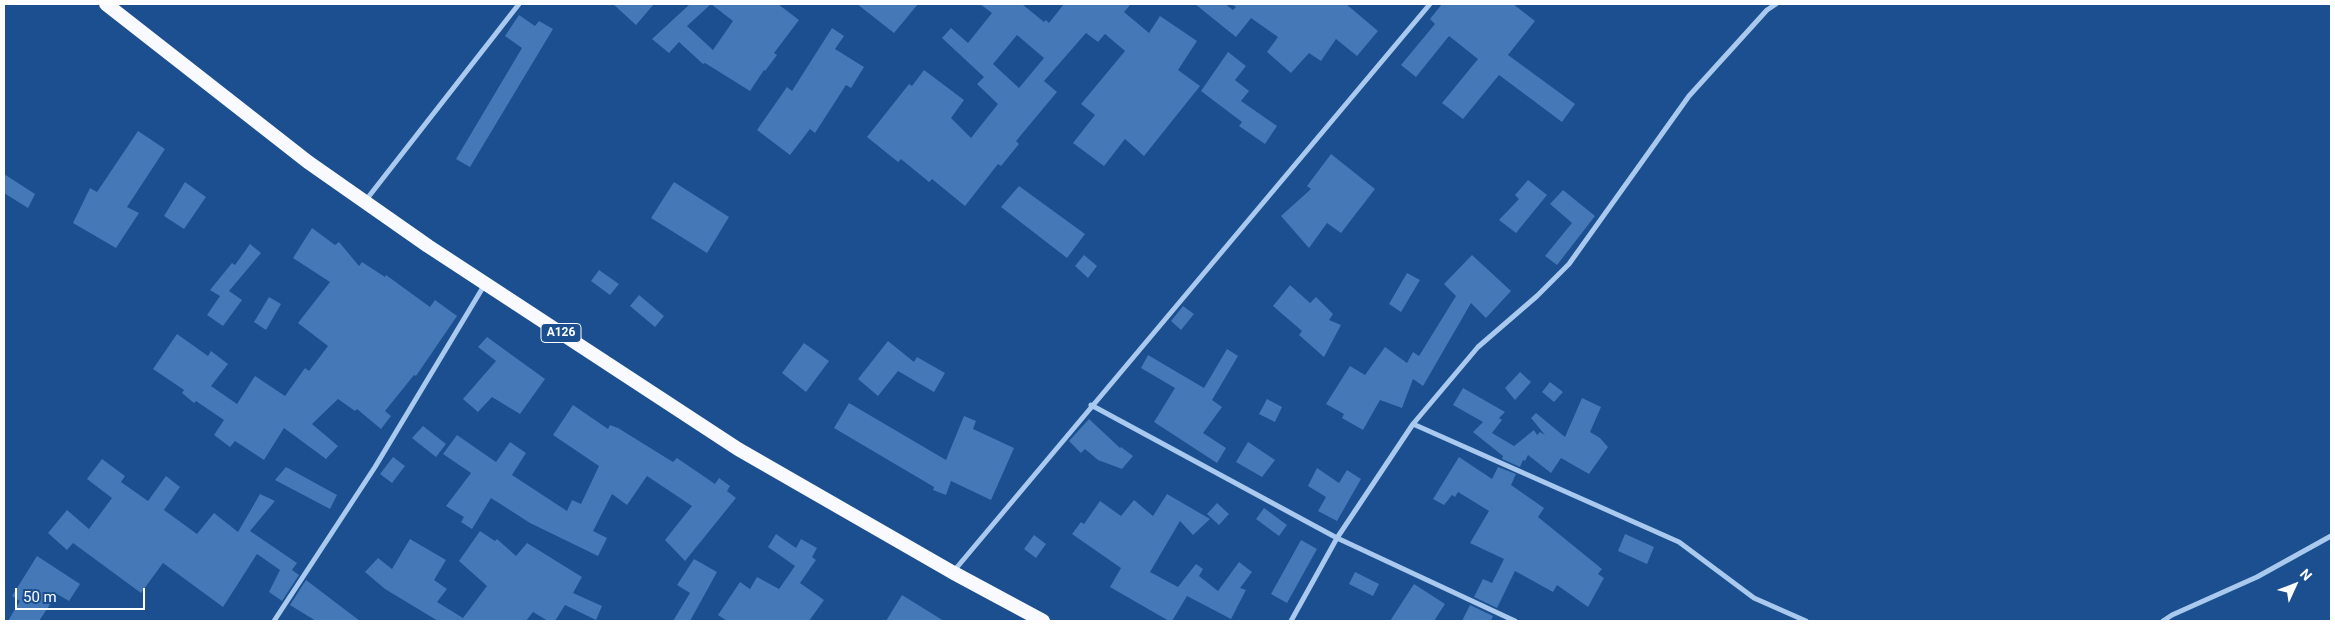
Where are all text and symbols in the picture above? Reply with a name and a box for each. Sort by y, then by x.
road number: A126 [541,323,581,342]
north arrow [2270,560,2320,610]
text: N [2297,566,2315,584]
scale bar [18,578,148,610]
text: 50 m [23,588,57,606]

